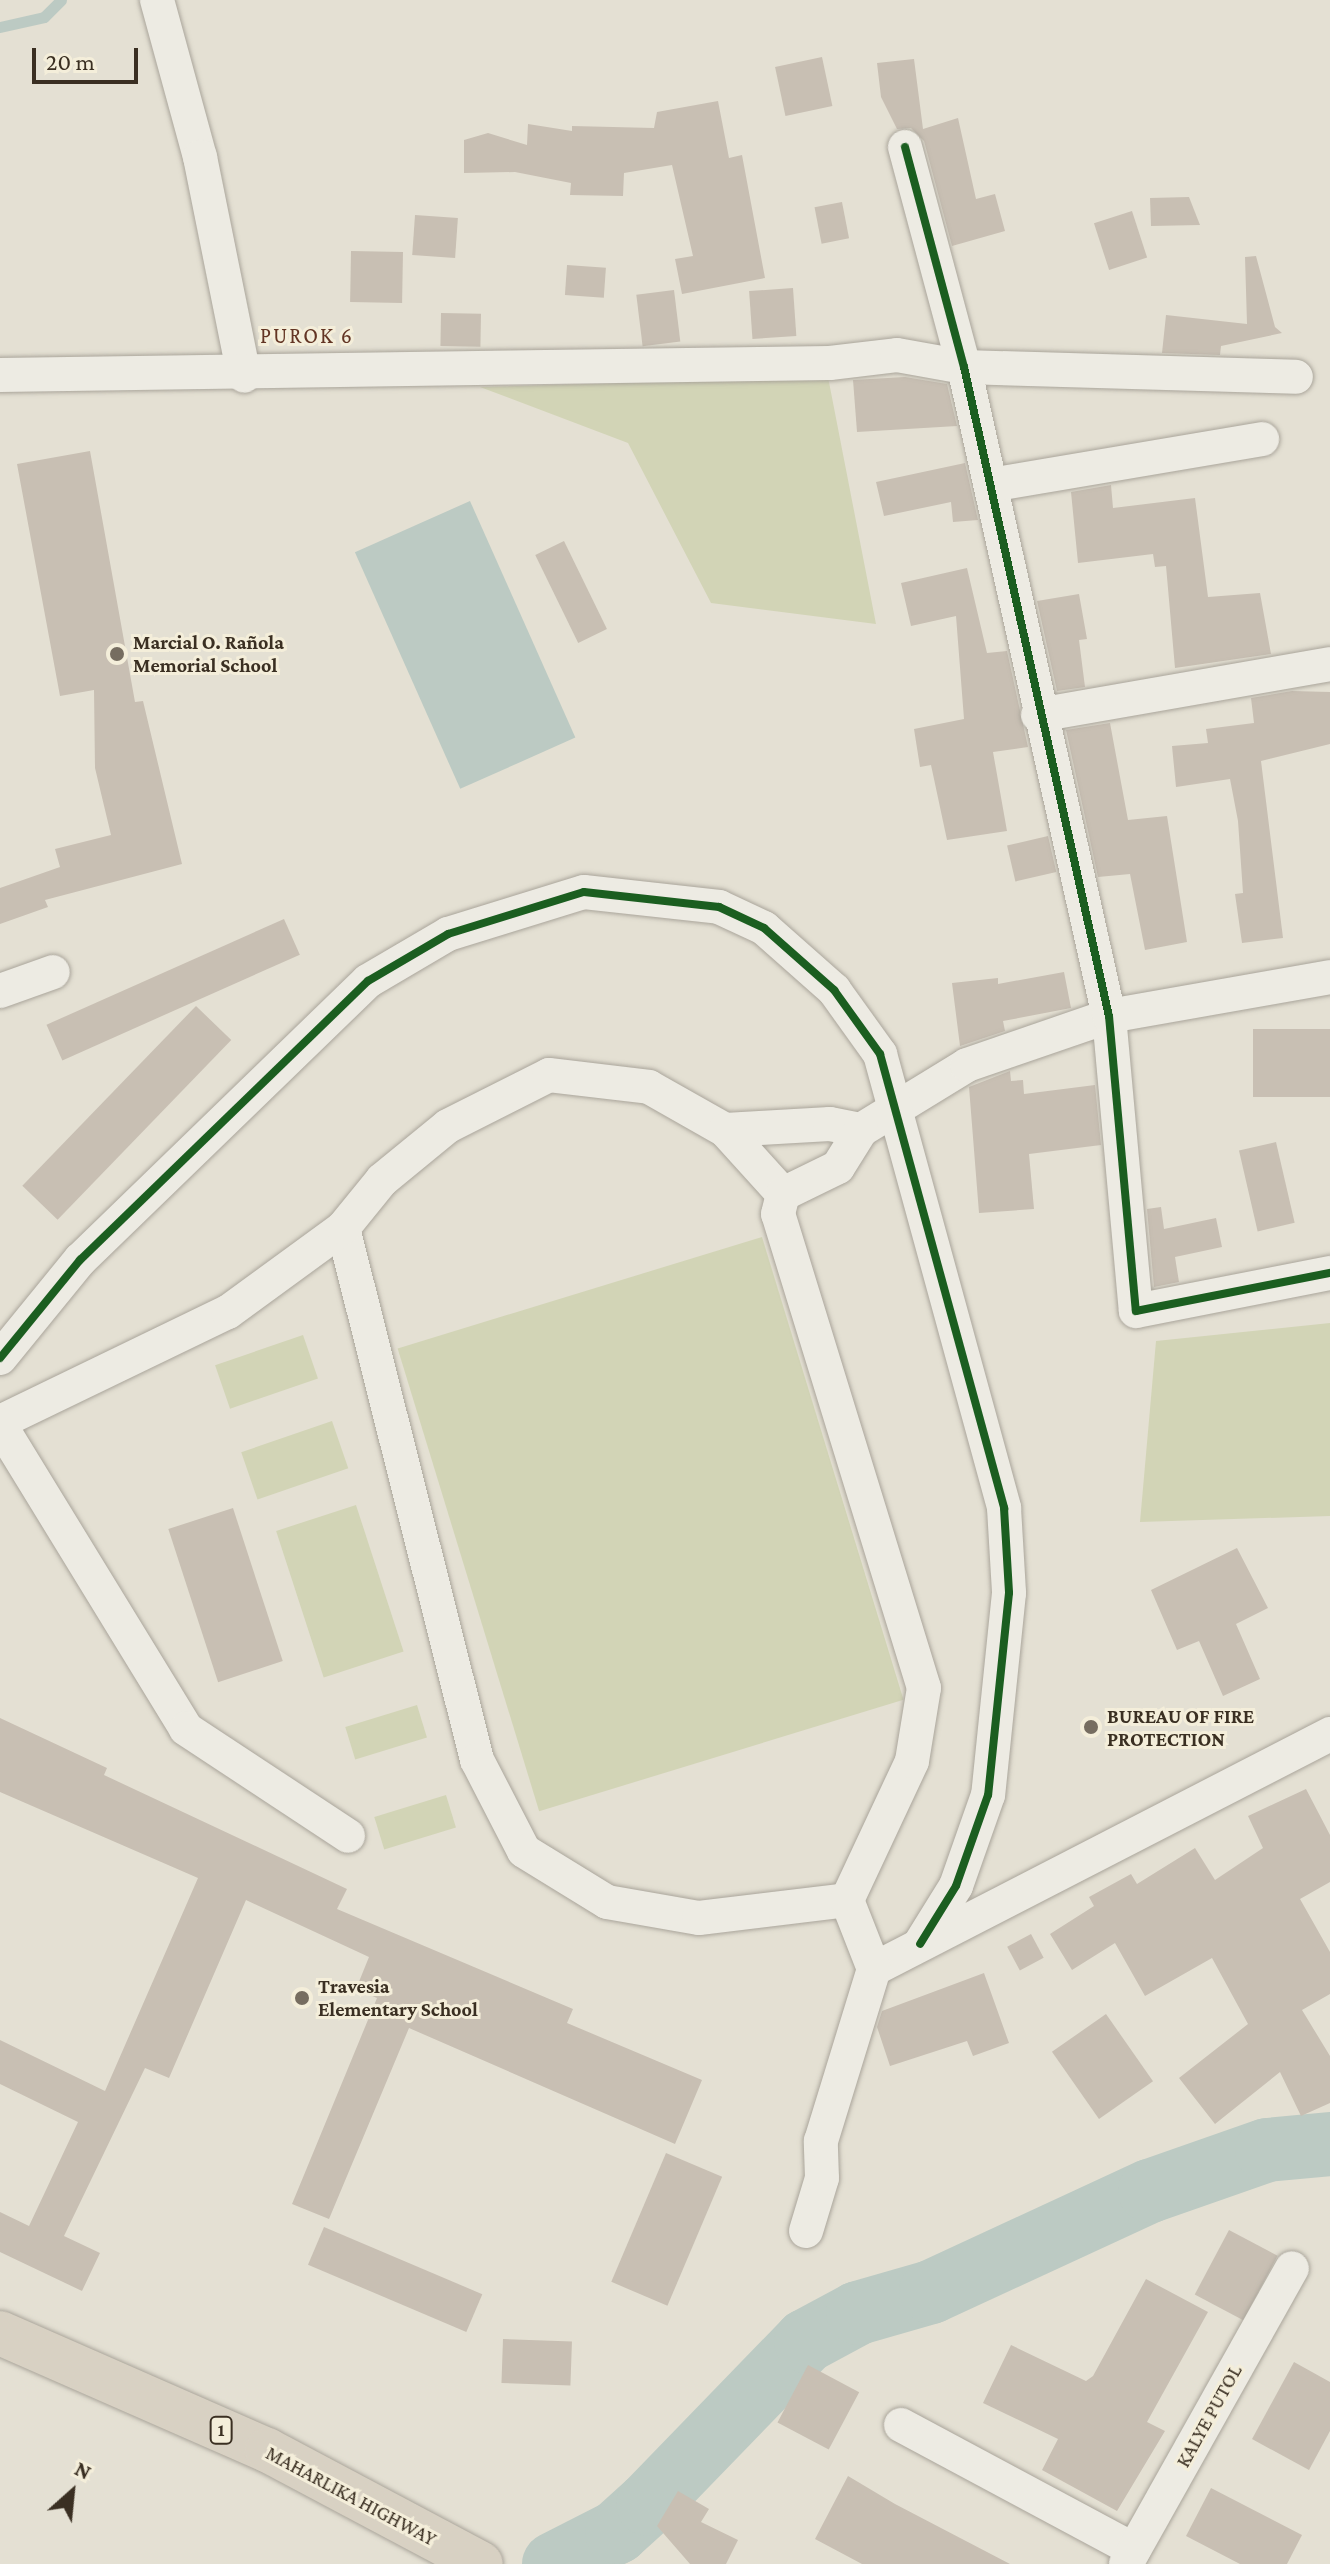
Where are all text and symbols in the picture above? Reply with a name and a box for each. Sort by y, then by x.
scale bar [36,32,142,82]
text: 20 m [46,48,95,75]
district label: PUROK 6 [260,323,354,349]
place label: Marcial O. Rañola Memorial School [133,630,284,677]
marker: Marcial O. Rañola Memorial School [108,645,126,663]
place label: BUREAU OF FIRE PROTECTION [1107,1704,1254,1751]
marker: BUREAU OF FIRE PROTECTION [1082,1718,1100,1736]
place label: Travesia Elementary School [318,1974,478,2021]
marker: Travesia Elementary School [293,1989,311,2007]
street label: KALYE PUTOL [1171,2360,1247,2472]
road number: 1 [209,2416,233,2444]
street label: MAHARLIKA HIGHWAY [262,2441,440,2551]
north arrow [32,2452,112,2532]
text: N [71,2456,95,2485]

